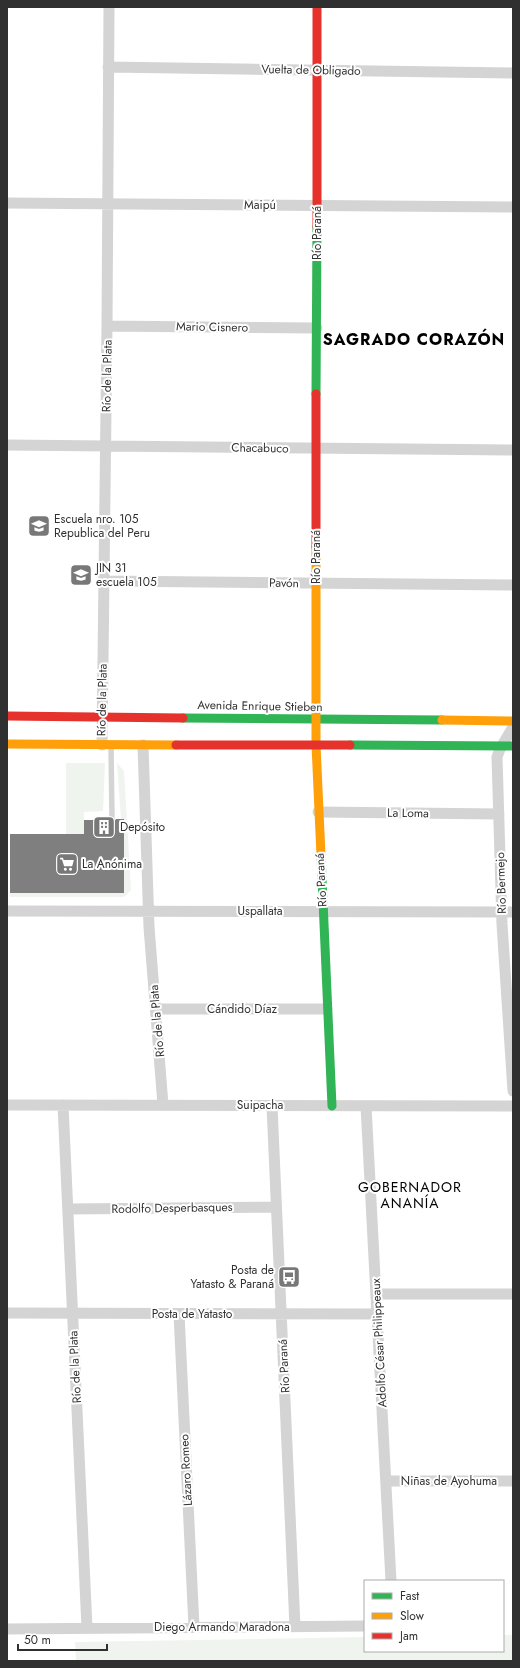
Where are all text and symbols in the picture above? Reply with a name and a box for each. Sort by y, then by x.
street label: Vuelta de Obligado [261,60,361,80]
street label: Maipú [244,196,276,214]
street label: Río Paraná [308,206,326,260]
street label: Mario Cisnero [176,317,249,337]
district label: SAGRADO CORAZÓN [323,328,505,351]
street label: Río de la Plata [97,339,117,412]
street label: Chacabuco [231,439,289,458]
place label: Escuela nro. 105 Republica del Peru [54,510,150,542]
school or university icon: Escuela nro. 105 Republica del Peru [26,513,52,539]
street label: Río Paraná [307,530,325,584]
place label: JIN 31 escuela 105 [94,559,157,591]
school or university icon: JIN 31 escuela 105 [68,562,94,588]
street label: Pavón [269,574,299,592]
street label: Río de la Plata [92,663,112,736]
street label: Avenida Enrique Stieben [197,696,323,716]
street label: La Loma [387,804,429,822]
building icon: Depósito [91,814,117,840]
place label: Depósito [120,818,166,836]
supermarket icon: La Anónima [54,851,80,877]
street label: Río Bermejo [491,851,511,914]
street label: Río Paraná [311,852,331,907]
place label: La Anónima [82,855,142,873]
street label: Uspallata [238,902,283,920]
street label: Río de la Plata [145,984,169,1058]
street label: Cándido Díaz [207,1000,277,1018]
street label: Suipacha [237,1096,283,1114]
district label: GOBERNADOR ANANÍA [358,1177,462,1213]
street label: Rodolfo Desperbasques [111,1198,233,1218]
place label: Posta de Yatasto & Paraná [190,1261,274,1293]
bus stop icon: Posta de Yatasto & Paraná [276,1264,302,1290]
street label: Adolfo César Philippeaux [367,1277,391,1408]
street label: Posta de Yatasto [152,1305,233,1323]
street label: Río de la Plata [64,1330,86,1404]
street label: Río Paraná [274,1338,294,1393]
street label: Lázaro Romeo [175,1433,197,1506]
street label: Niñas de Ayohuma [401,1472,497,1490]
legend [364,1580,504,1652]
text: Fast [400,1587,419,1605]
text: Slow [400,1607,425,1625]
street label: Diego Armando Maradona [154,1618,290,1636]
scale bar [18,1626,107,1652]
text: Jam [398,1627,418,1645]
text: 50 m [24,1631,51,1649]

